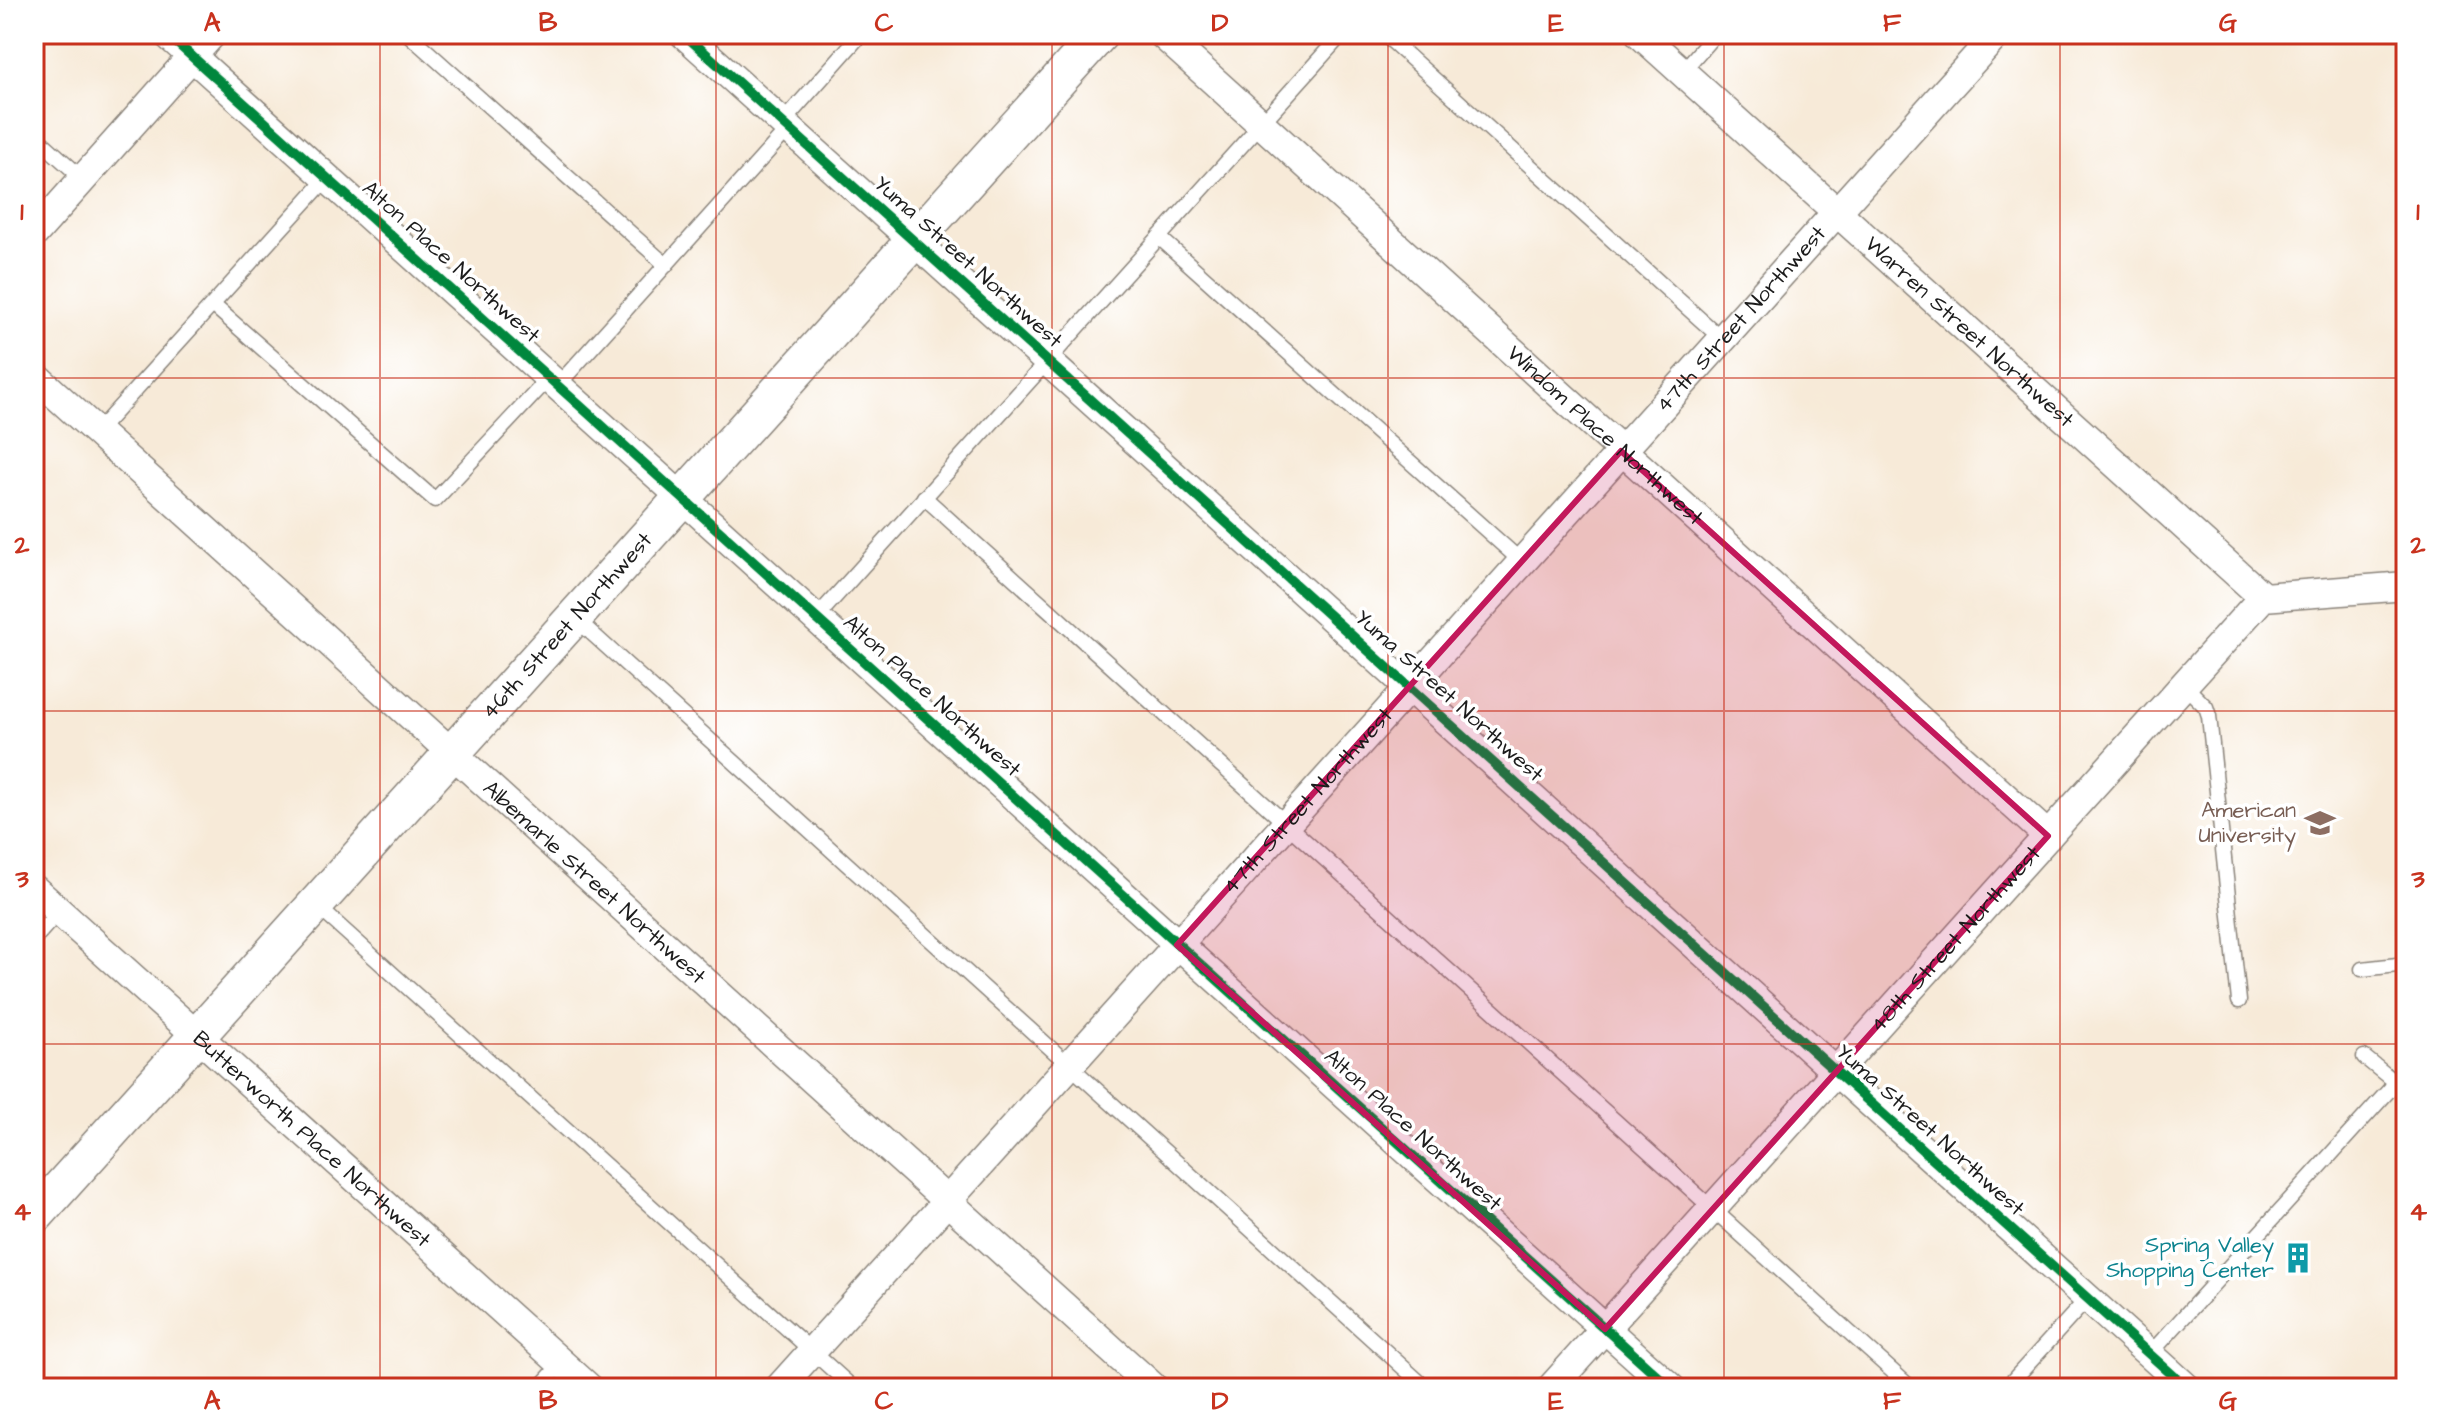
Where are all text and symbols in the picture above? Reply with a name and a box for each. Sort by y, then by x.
text: A [204,5,221,41]
text: B [539,5,558,41]
text: C [875,5,894,41]
text: D [1212,5,1229,41]
text: E [1548,5,1564,41]
text: F [1883,5,1902,41]
text: G [2219,5,2237,41]
street label: Yuma Street Northwest [867,169,1069,355]
street label: Alton Place Northwest [355,174,547,350]
text: 1 [20,194,24,230]
text: 1 [2416,194,2420,230]
street label: 47th Street Northwest [1648,219,1833,419]
street label: Warren Street Northwest [1858,229,2081,435]
street label: Windom Place Northwest [1500,338,1711,533]
street label: 46th Street Northwest [474,525,659,726]
text: 2 [14,527,30,563]
text: 2 [2410,527,2426,563]
street label: Yuma Street Northwest [1348,603,1550,789]
street label: Alton Place Northwest [836,608,1028,784]
street label: 47th Street Northwest [1215,700,1400,901]
street label: Albemarle Street Northwest [476,773,713,991]
place label: American University [2199,795,2296,852]
school or university icon: American University [2303,806,2337,840]
street label: 48th Street Northwest [1862,839,2048,1040]
text: 3 [14,861,29,897]
text: 3 [2410,861,2425,897]
street label: Butterworth Place Northwest [186,1024,438,1255]
street label: Yuma Street Northwest [1829,1037,2031,1223]
street label: Alton Place Northwest [1317,1042,1509,1218]
text: 4 [13,1194,31,1230]
text: 4 [2409,1194,2427,1230]
place label: Spring Valley Shopping Center [2106,1230,2274,1287]
building icon: Spring Valley Shopping Center [2281,1241,2315,1275]
text: A [204,1383,221,1419]
text: B [539,1383,558,1419]
text: C [875,1383,894,1419]
text: D [1212,1383,1229,1419]
text: E [1548,1383,1564,1419]
text: F [1883,1383,1902,1419]
text: G [2219,1383,2237,1419]

